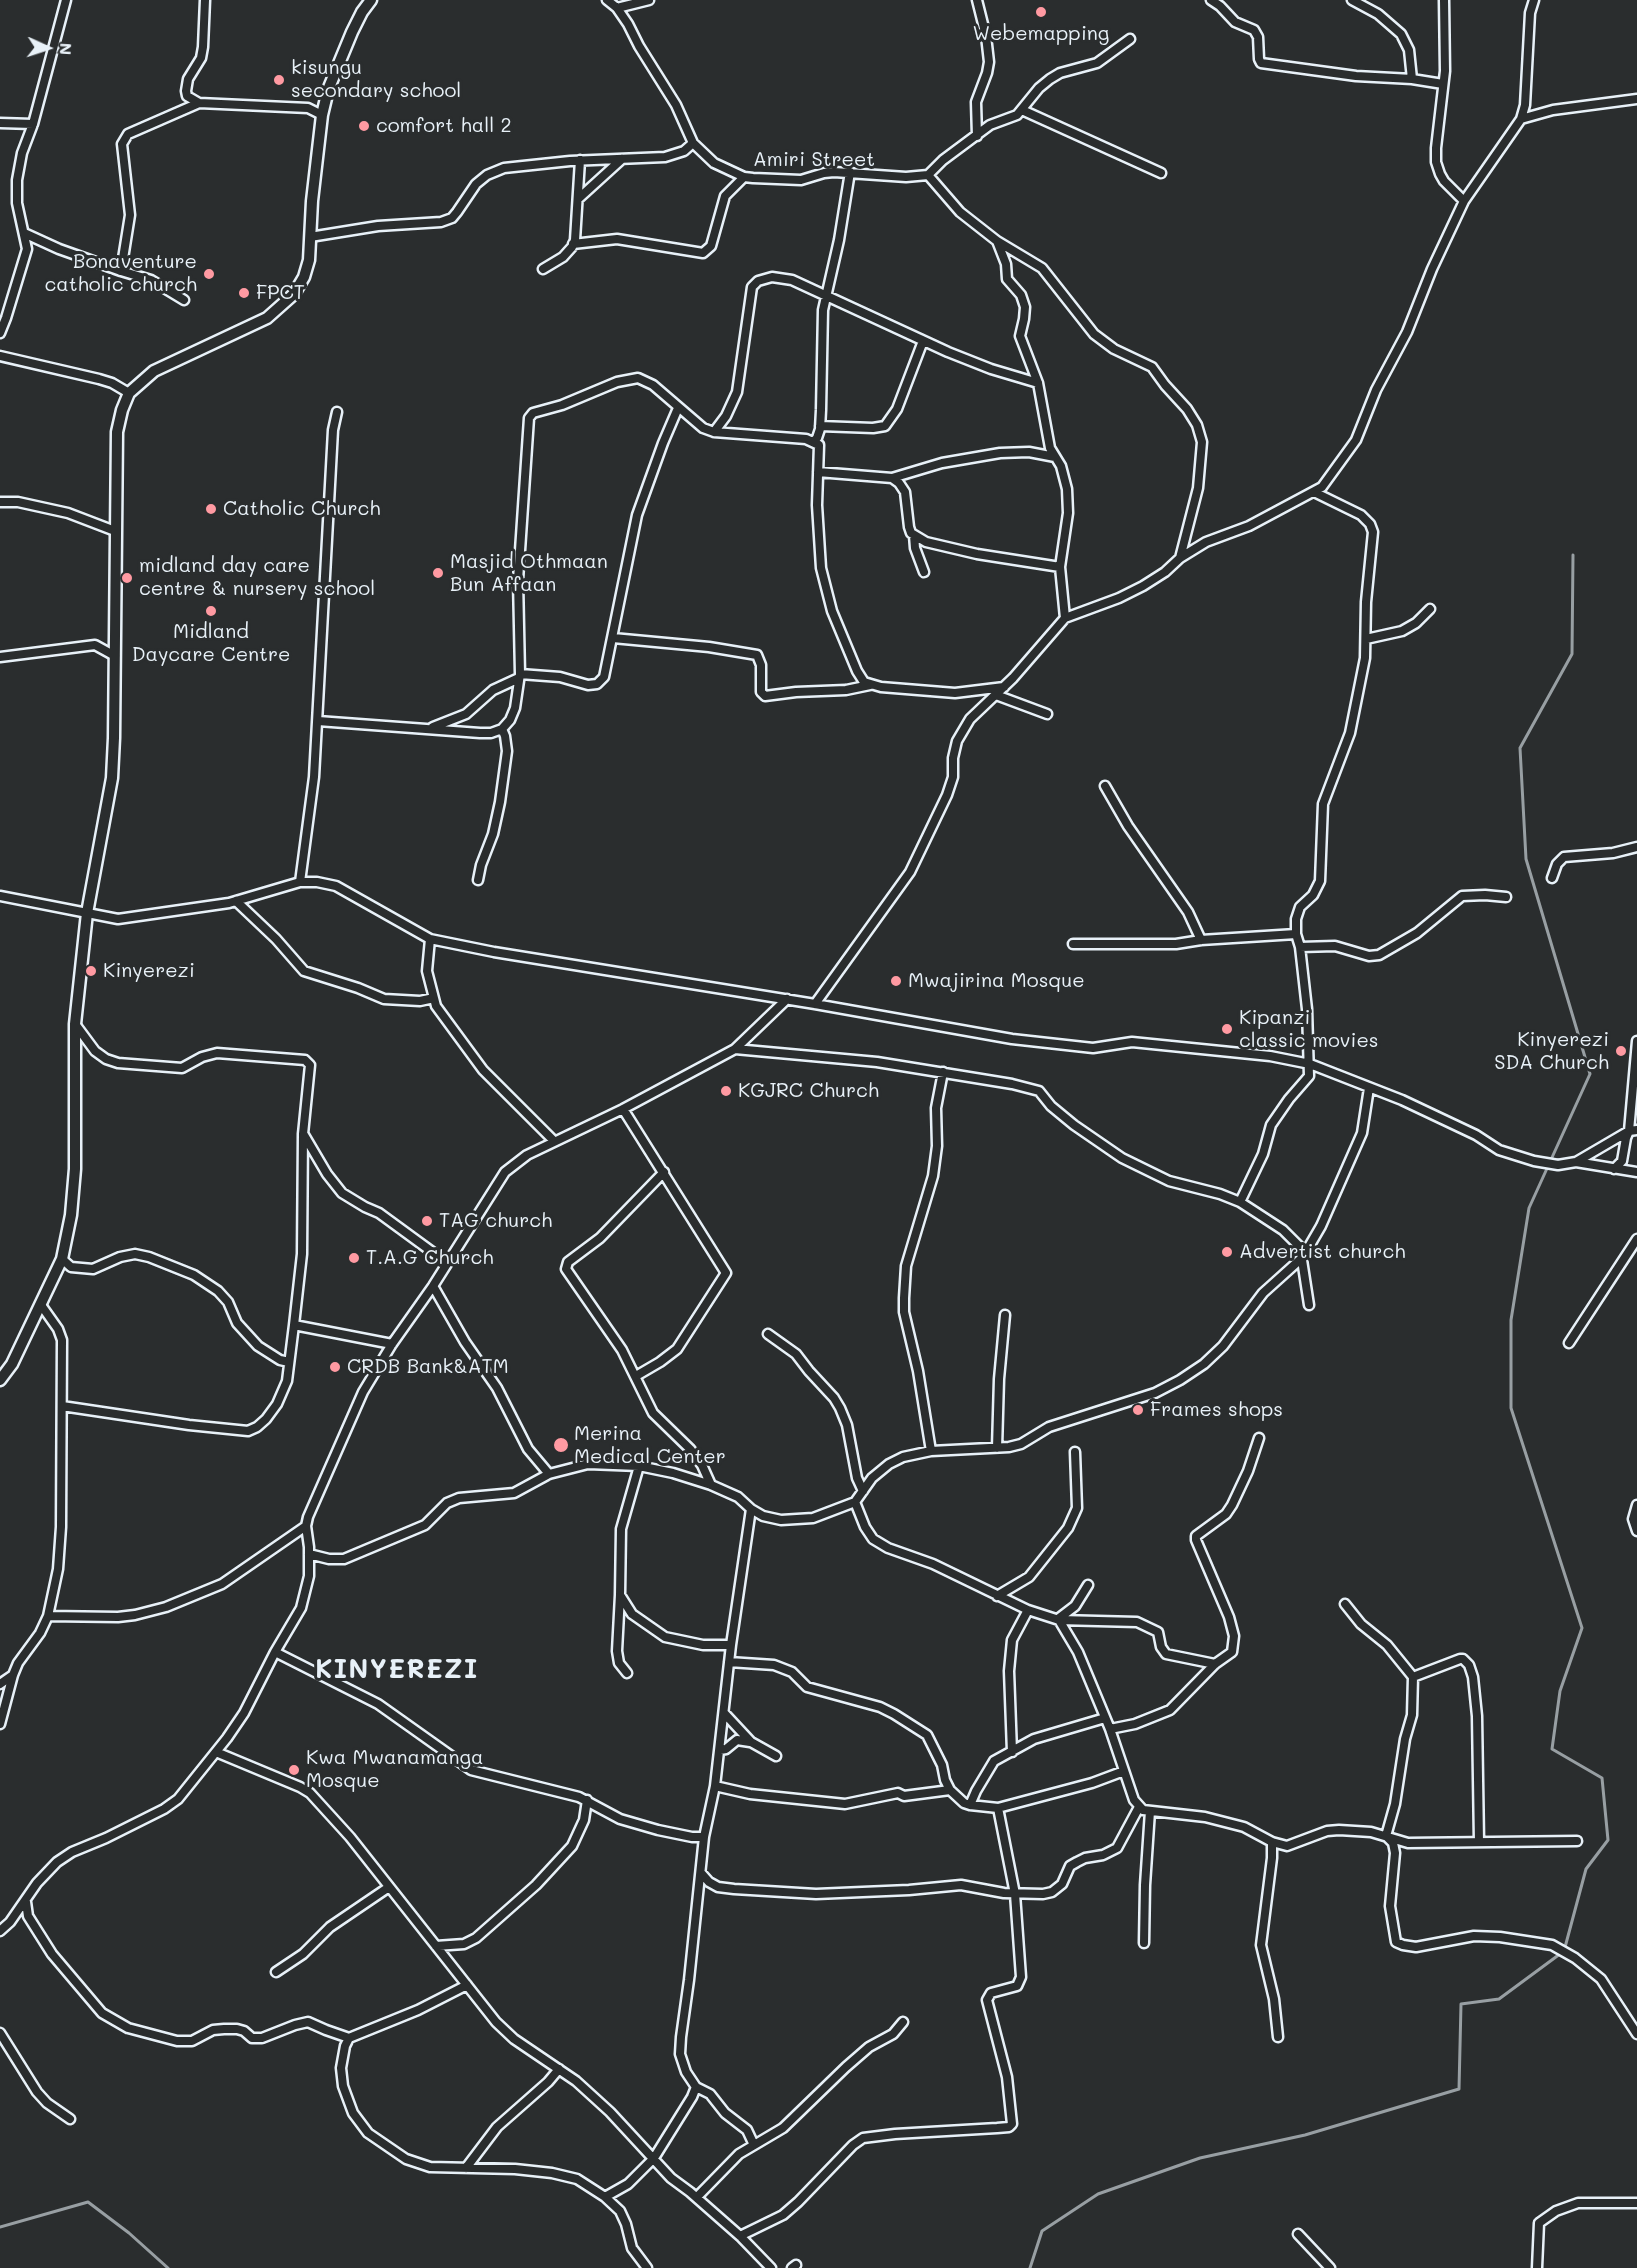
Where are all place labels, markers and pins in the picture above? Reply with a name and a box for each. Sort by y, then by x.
marker: Webemapping [1034,5,1048,19]
place label: Webemapping [973,22,1109,46]
place label: kisungu secondary school [291,56,461,103]
marker: kisungu secondary school [272,73,286,87]
place label: comfort hall 2 [376,114,512,138]
marker: comfort hall 2 [357,119,371,133]
place label: Bonaventure catholic church [44,250,197,297]
marker: Bonaventure catholic church [202,267,216,281]
place label: FPCT [256,281,305,305]
marker: FPCT [237,286,251,300]
place label: Catholic Church [223,497,381,521]
marker: Catholic Church [204,502,218,516]
place label: Masjid Othmaan Bun Affaan [450,550,608,597]
place label: midland day care centre & nursery school [139,554,375,601]
marker: Masjid Othmaan Bun Affaan [431,566,445,580]
marker: midland day care centre & nursery school [120,571,134,585]
marker: Midland Daycare Centre [204,604,218,618]
place label: Midland Daycare Centre [132,620,290,667]
place label: Kinyerezi [103,959,195,983]
marker: Kinyerezi [84,964,98,978]
place label: Mwajirina Mosque [908,969,1085,993]
marker: Mwajirina Mosque [889,974,903,988]
place label: Kipanzi classic movies [1239,1006,1379,1053]
marker: Kipanzi classic movies [1220,1022,1234,1036]
place label: Kinyerezi SDA Church [1494,1028,1609,1075]
marker: Kinyerezi SDA Church [1614,1044,1628,1058]
place label: KGJRC Church [738,1079,879,1103]
marker: KGJRC Church [719,1084,733,1098]
place label: TAG church [439,1209,552,1233]
marker: TAG church [420,1214,434,1228]
place label: Advertist church [1239,1240,1405,1264]
marker: Advertist church [1220,1245,1234,1259]
place label: T.A.G Church [366,1246,494,1270]
marker: T.A.G Church [347,1251,361,1265]
place label: CRDB Bank&ATM [347,1355,509,1379]
marker: CRDB Bank&ATM [328,1360,342,1374]
place label: Frames shops [1150,1398,1283,1422]
marker: Frames shops [1131,1403,1145,1417]
place label: Merina Medical Center [574,1422,726,1469]
marker: Merina Medical Center [552,1436,570,1454]
place label: Kwa Mwanamanga Mosque [306,1746,484,1793]
marker: Kwa Mwanamanga Mosque [287,1763,301,1777]

